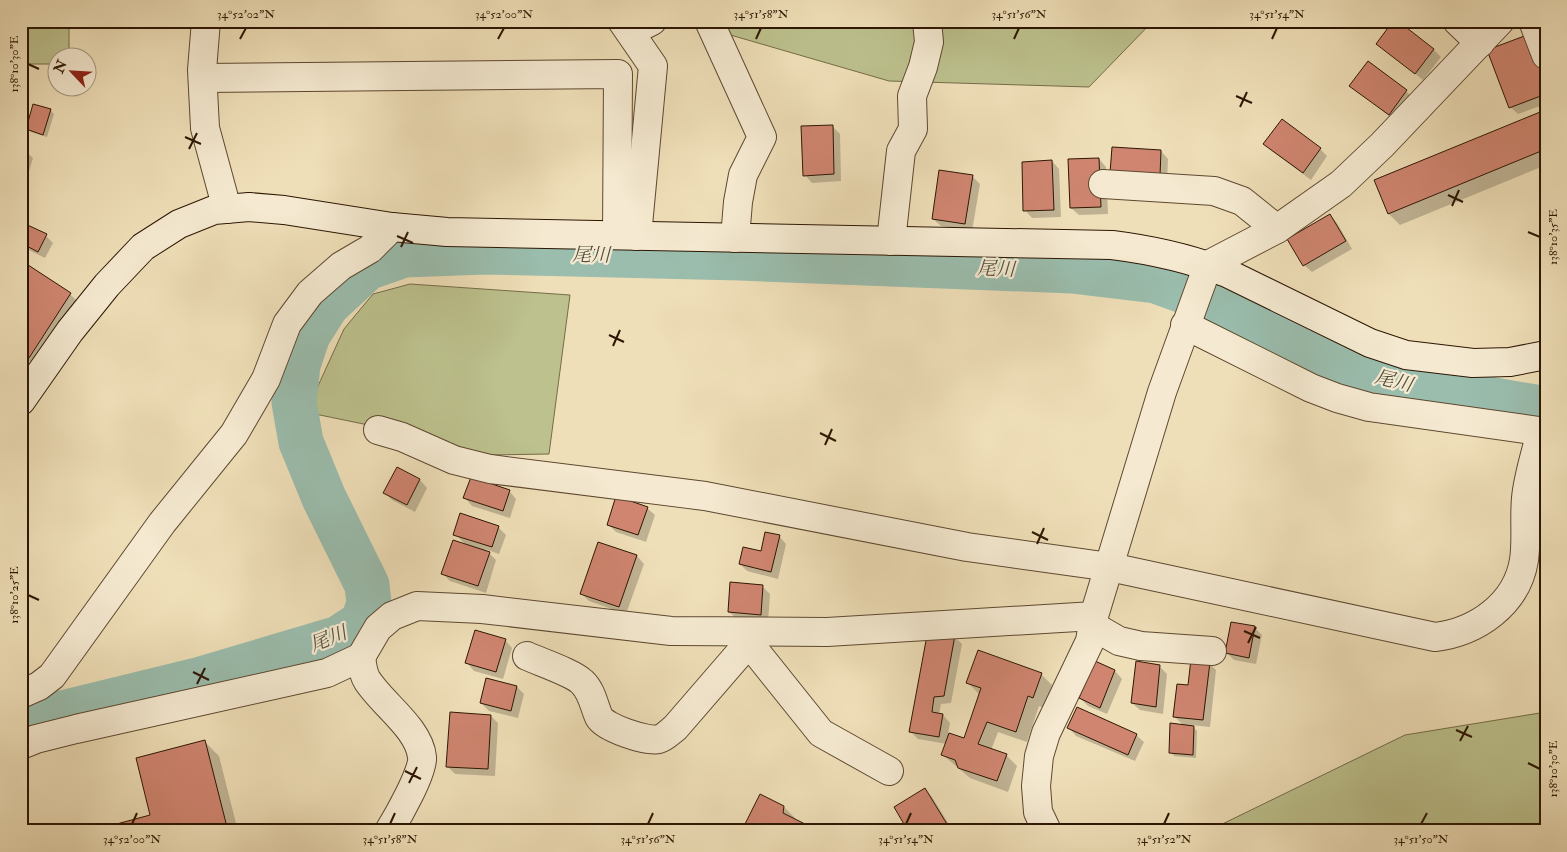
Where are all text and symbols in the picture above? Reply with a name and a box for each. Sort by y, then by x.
text: 34°52'02"N [217,7,275,22]
text: 34°52'00"N [475,7,533,22]
text: 34°51'58"N [734,7,789,22]
text: 34°51'56"N [991,7,1047,22]
text: 34°51'54"N [1249,7,1305,22]
text: 138°10'30"E [7,35,22,92]
north arrow [48,48,98,98]
text: N [50,57,71,77]
text: 138°10'35"E [1546,209,1561,265]
water label: 尾川 [572,243,612,267]
water label: 尾川 [977,256,1017,282]
water label: 尾川 [1372,365,1417,398]
text: 138°10'25"E [7,566,22,624]
water label: 尾川 [306,620,352,657]
text: 138°10'30"E [1546,740,1561,797]
text: 34°52'00"N [103,832,161,847]
text: 34°51'58"N [363,832,418,847]
text: 34°51'56"N [620,832,676,847]
text: 34°51'54"N [878,832,934,847]
text: 34°51'52"N [1136,832,1192,847]
text: 34°51'50"N [1393,832,1449,847]

